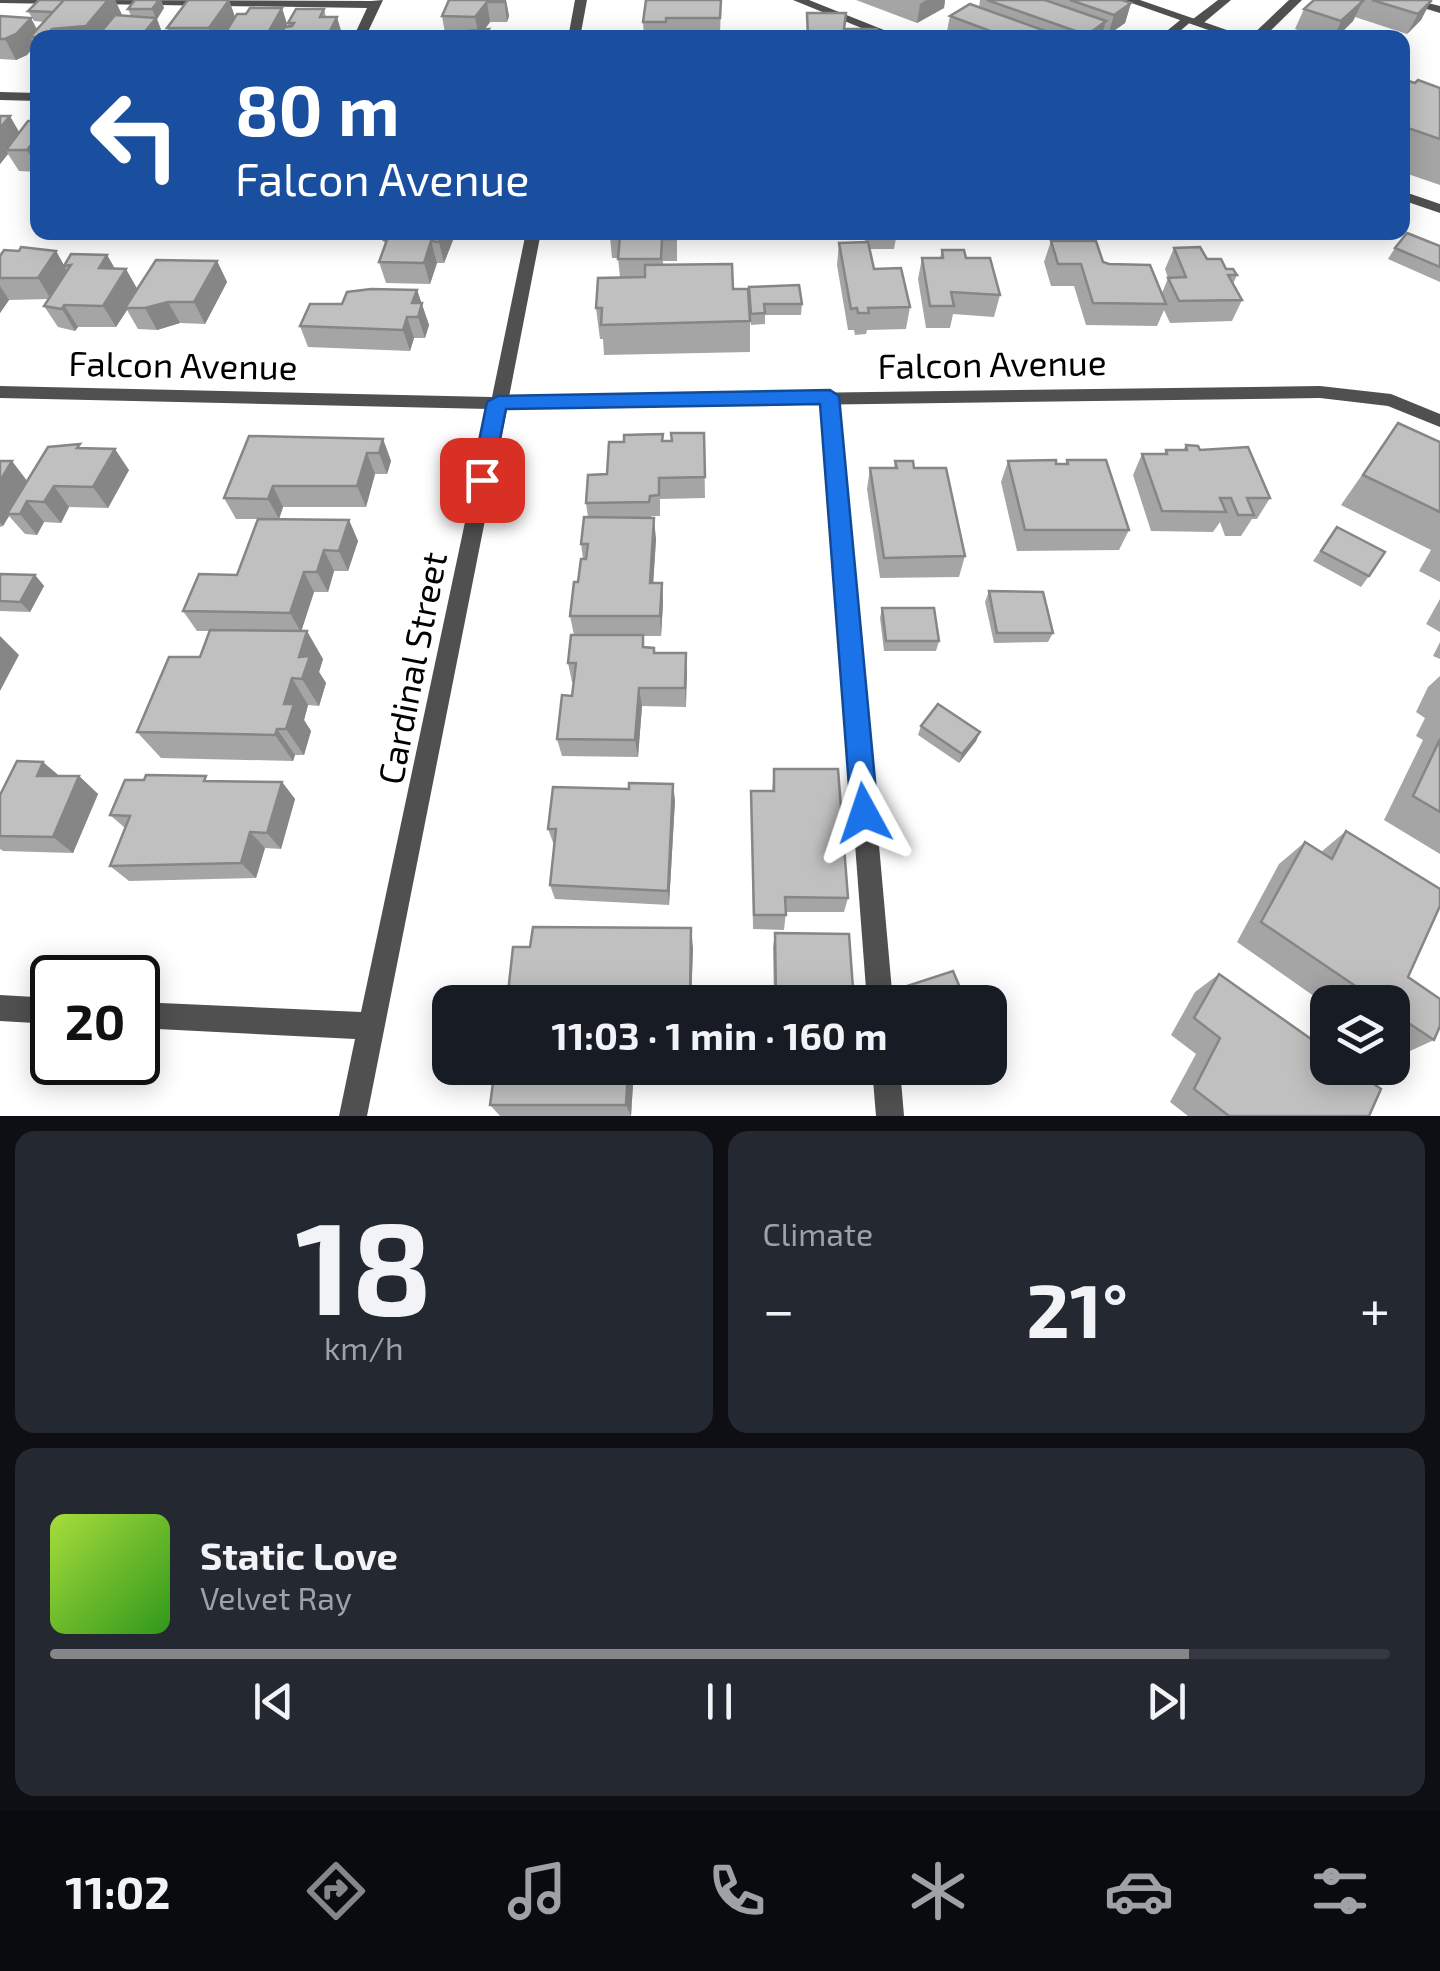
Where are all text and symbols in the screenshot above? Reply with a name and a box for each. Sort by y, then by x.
text: 80 m [235,66,400,150]
icon: left [70,70,200,200]
text: Falcon Avenue [235,151,529,205]
street label: Falcon Avenue [877,340,1107,386]
street label: Falcon Avenue [68,341,298,387]
pin [440,438,525,523]
icon: arrive [455,453,510,508]
street label: Cardinal Street [368,548,454,788]
position arrow [812,761,916,865]
speed limit sign: 20 [30,955,160,1085]
map controls [1310,985,1410,1085]
button: layers [1310,985,1410,1085]
text: 11:03 · 1 min · 160 m [552,1012,887,1058]
text: 18 [295,1185,432,1341]
text: Climate [763,1214,873,1252]
text: 21° [1026,1263,1128,1353]
text: − [763,1275,795,1341]
text: + [1360,1275,1390,1341]
text: km/h [324,1328,403,1366]
text: Static Love [200,1532,398,1578]
text: Velvet Ray [200,1578,352,1616]
icon: previous [246,1674,301,1729]
icon: pause [692,1674,747,1729]
icon: next [1139,1674,1194,1729]
icon: directions [301,1856,371,1926]
icon: music [502,1856,572,1926]
icon: phone [702,1856,772,1926]
icon: climate [903,1856,973,1926]
icon: car [1104,1856,1174,1926]
icon: filters [1305,1856,1375,1926]
text: 11:02 [65,1864,170,1918]

